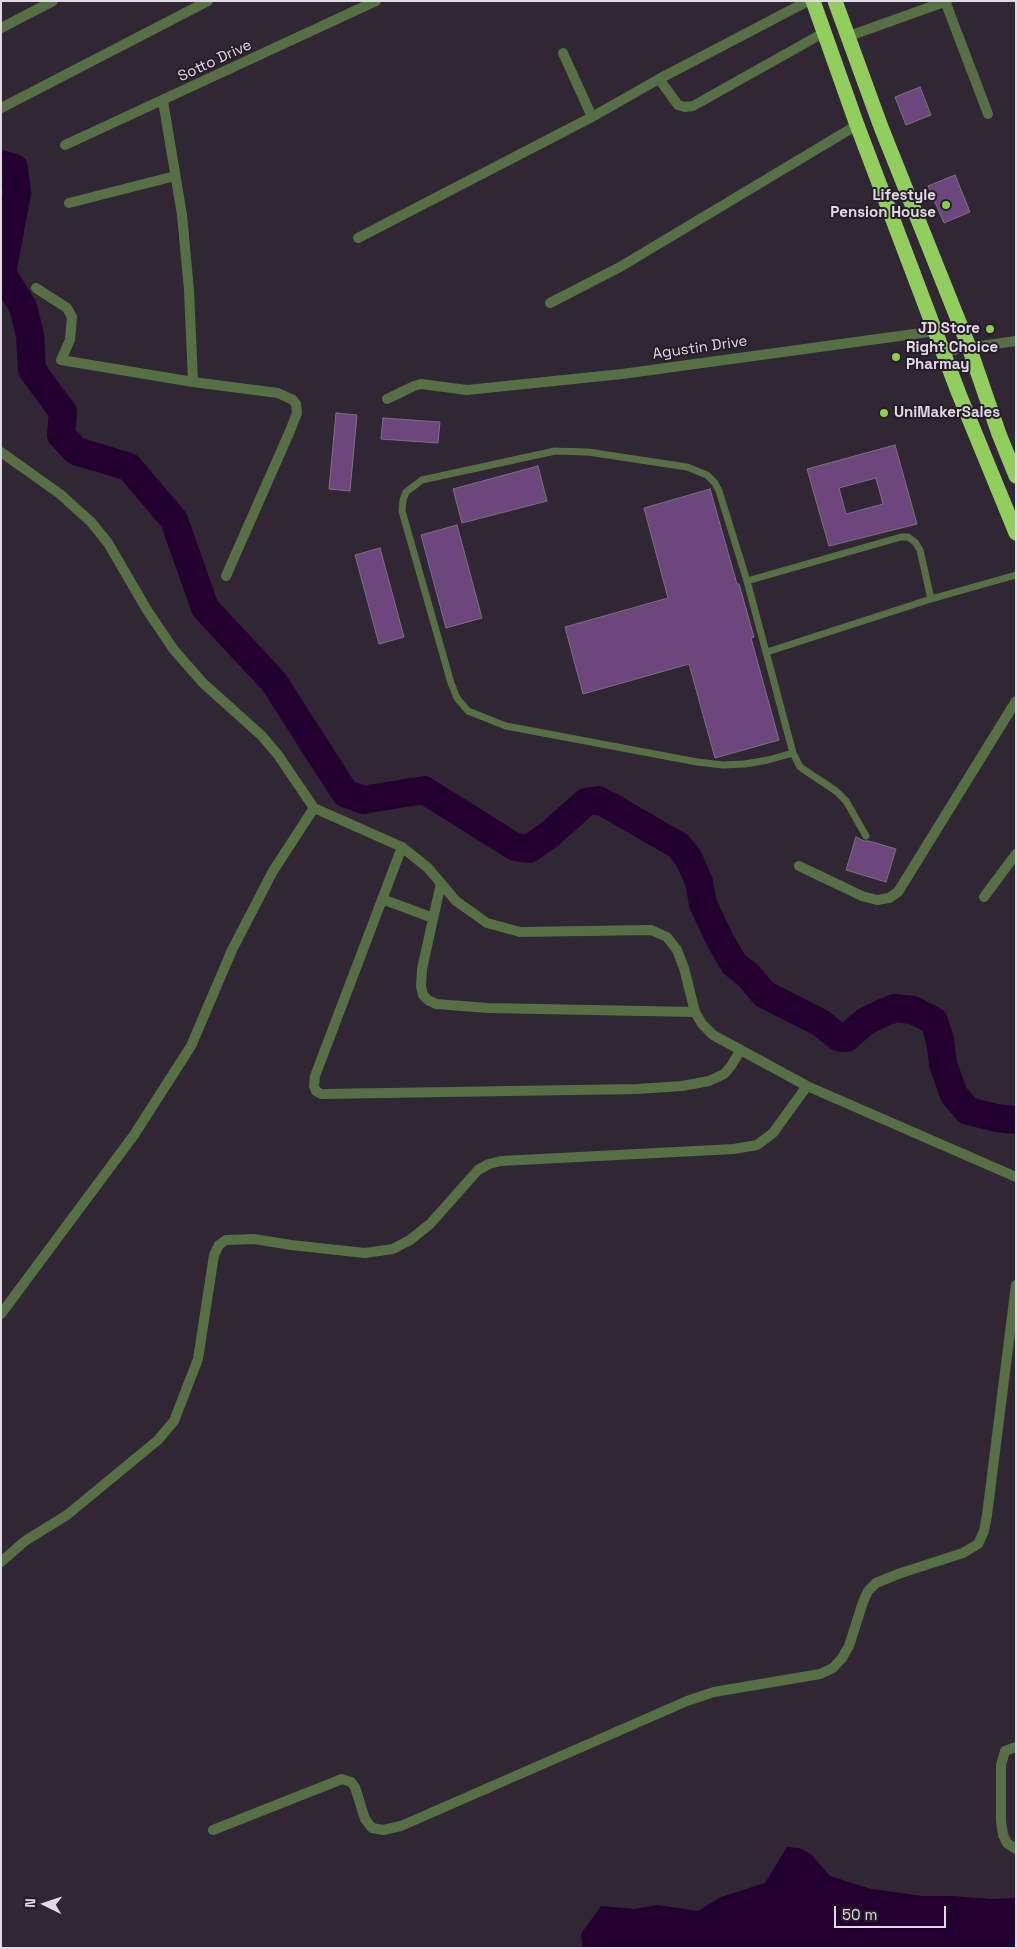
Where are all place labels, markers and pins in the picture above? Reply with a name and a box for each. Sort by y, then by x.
place label: Lifestyle Pension House [830,187,936,222]
marker: Lifestyle Pension House [940,199,952,211]
place label: JD Store [918,320,980,338]
marker: JD Store [984,323,996,335]
place label: Right Choice Pharmay [906,339,998,374]
marker: Right Choice Pharmay [890,351,902,363]
place label: UniMakerSales [894,404,1000,422]
marker: UniMakerSales [878,407,890,419]

